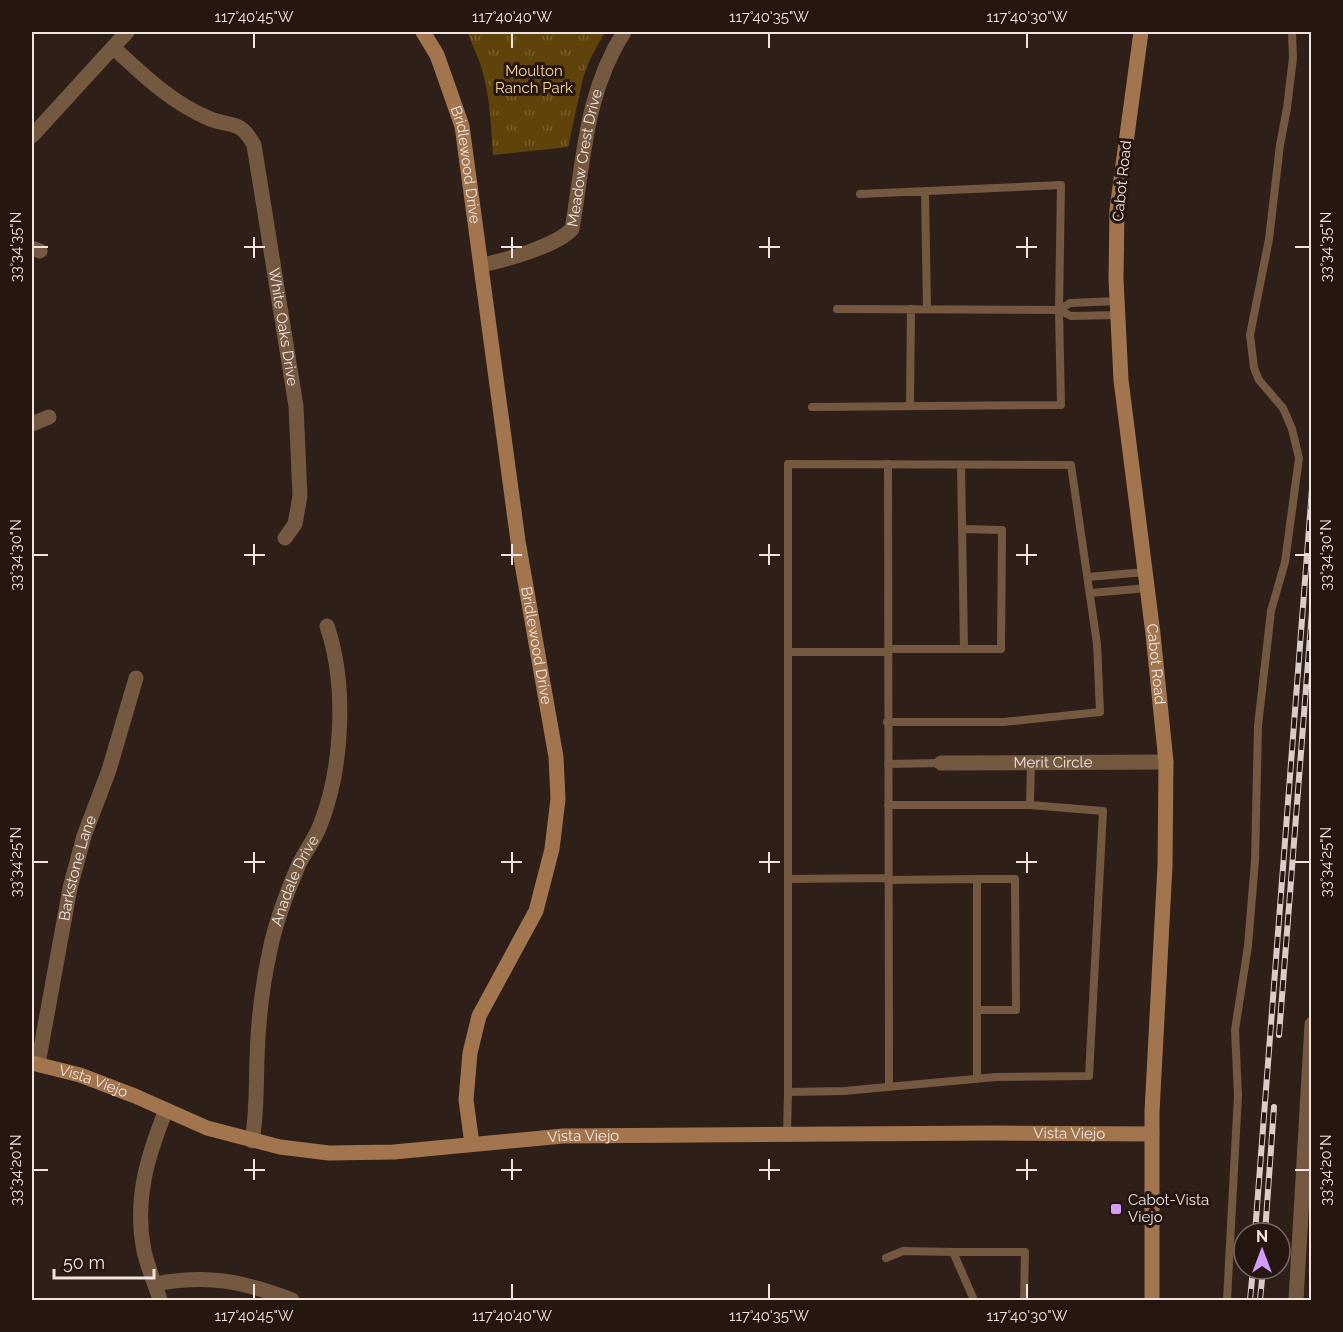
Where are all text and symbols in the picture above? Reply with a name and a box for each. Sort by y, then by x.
text: 117°40'45"W [214,8,294,26]
text: 117°40'40"W [472,8,552,26]
text: 117°40'35"W [729,8,809,26]
text: 117°40'30"W [987,8,1068,26]
park label: Moulton Ranch Park [495,62,573,97]
street label: Meadow Crest Drive [564,87,606,228]
street label: Bridlewood Drive [447,103,484,225]
street label: Cabot Road [1109,140,1135,222]
text: 33°34'35"N [7,212,25,282]
text: 33°34'35"N [1317,212,1335,282]
street label: White Oaks Drive [265,266,302,388]
text: 33°34'30"N [7,519,25,591]
text: 33°34'30"N [1317,519,1335,591]
street label: Bridlewood Drive [517,585,556,706]
street label: Cabot Road [1143,622,1169,706]
street label: Merit Circle [1013,753,1093,772]
street label: Barkstone Lane [55,813,100,922]
text: 33°34'25"N [7,827,25,897]
text: 33°34'25"N [1317,827,1335,897]
street label: Anadale Drive [267,832,323,928]
street label: Vista Viejo [57,1061,130,1101]
street label: Vista Viejo [1033,1124,1105,1143]
street label: Vista Viejo [547,1127,619,1146]
text: 33°34'20"N [7,1134,25,1206]
text: 33°34'20"N [1317,1134,1335,1206]
place label: Cabot-Vista Viejo [1128,1191,1209,1226]
marker: Cabot-Vista Viejo [1109,1202,1123,1216]
north arrow [1232,1221,1292,1281]
text: N [1256,1227,1268,1246]
scale bar [54,1242,154,1280]
text: 50 m [63,1252,105,1273]
text: 117°40'45"W [214,1307,294,1325]
text: 117°40'40"W [472,1307,552,1325]
text: 117°40'35"W [729,1307,809,1325]
text: 117°40'30"W [987,1307,1068,1325]

